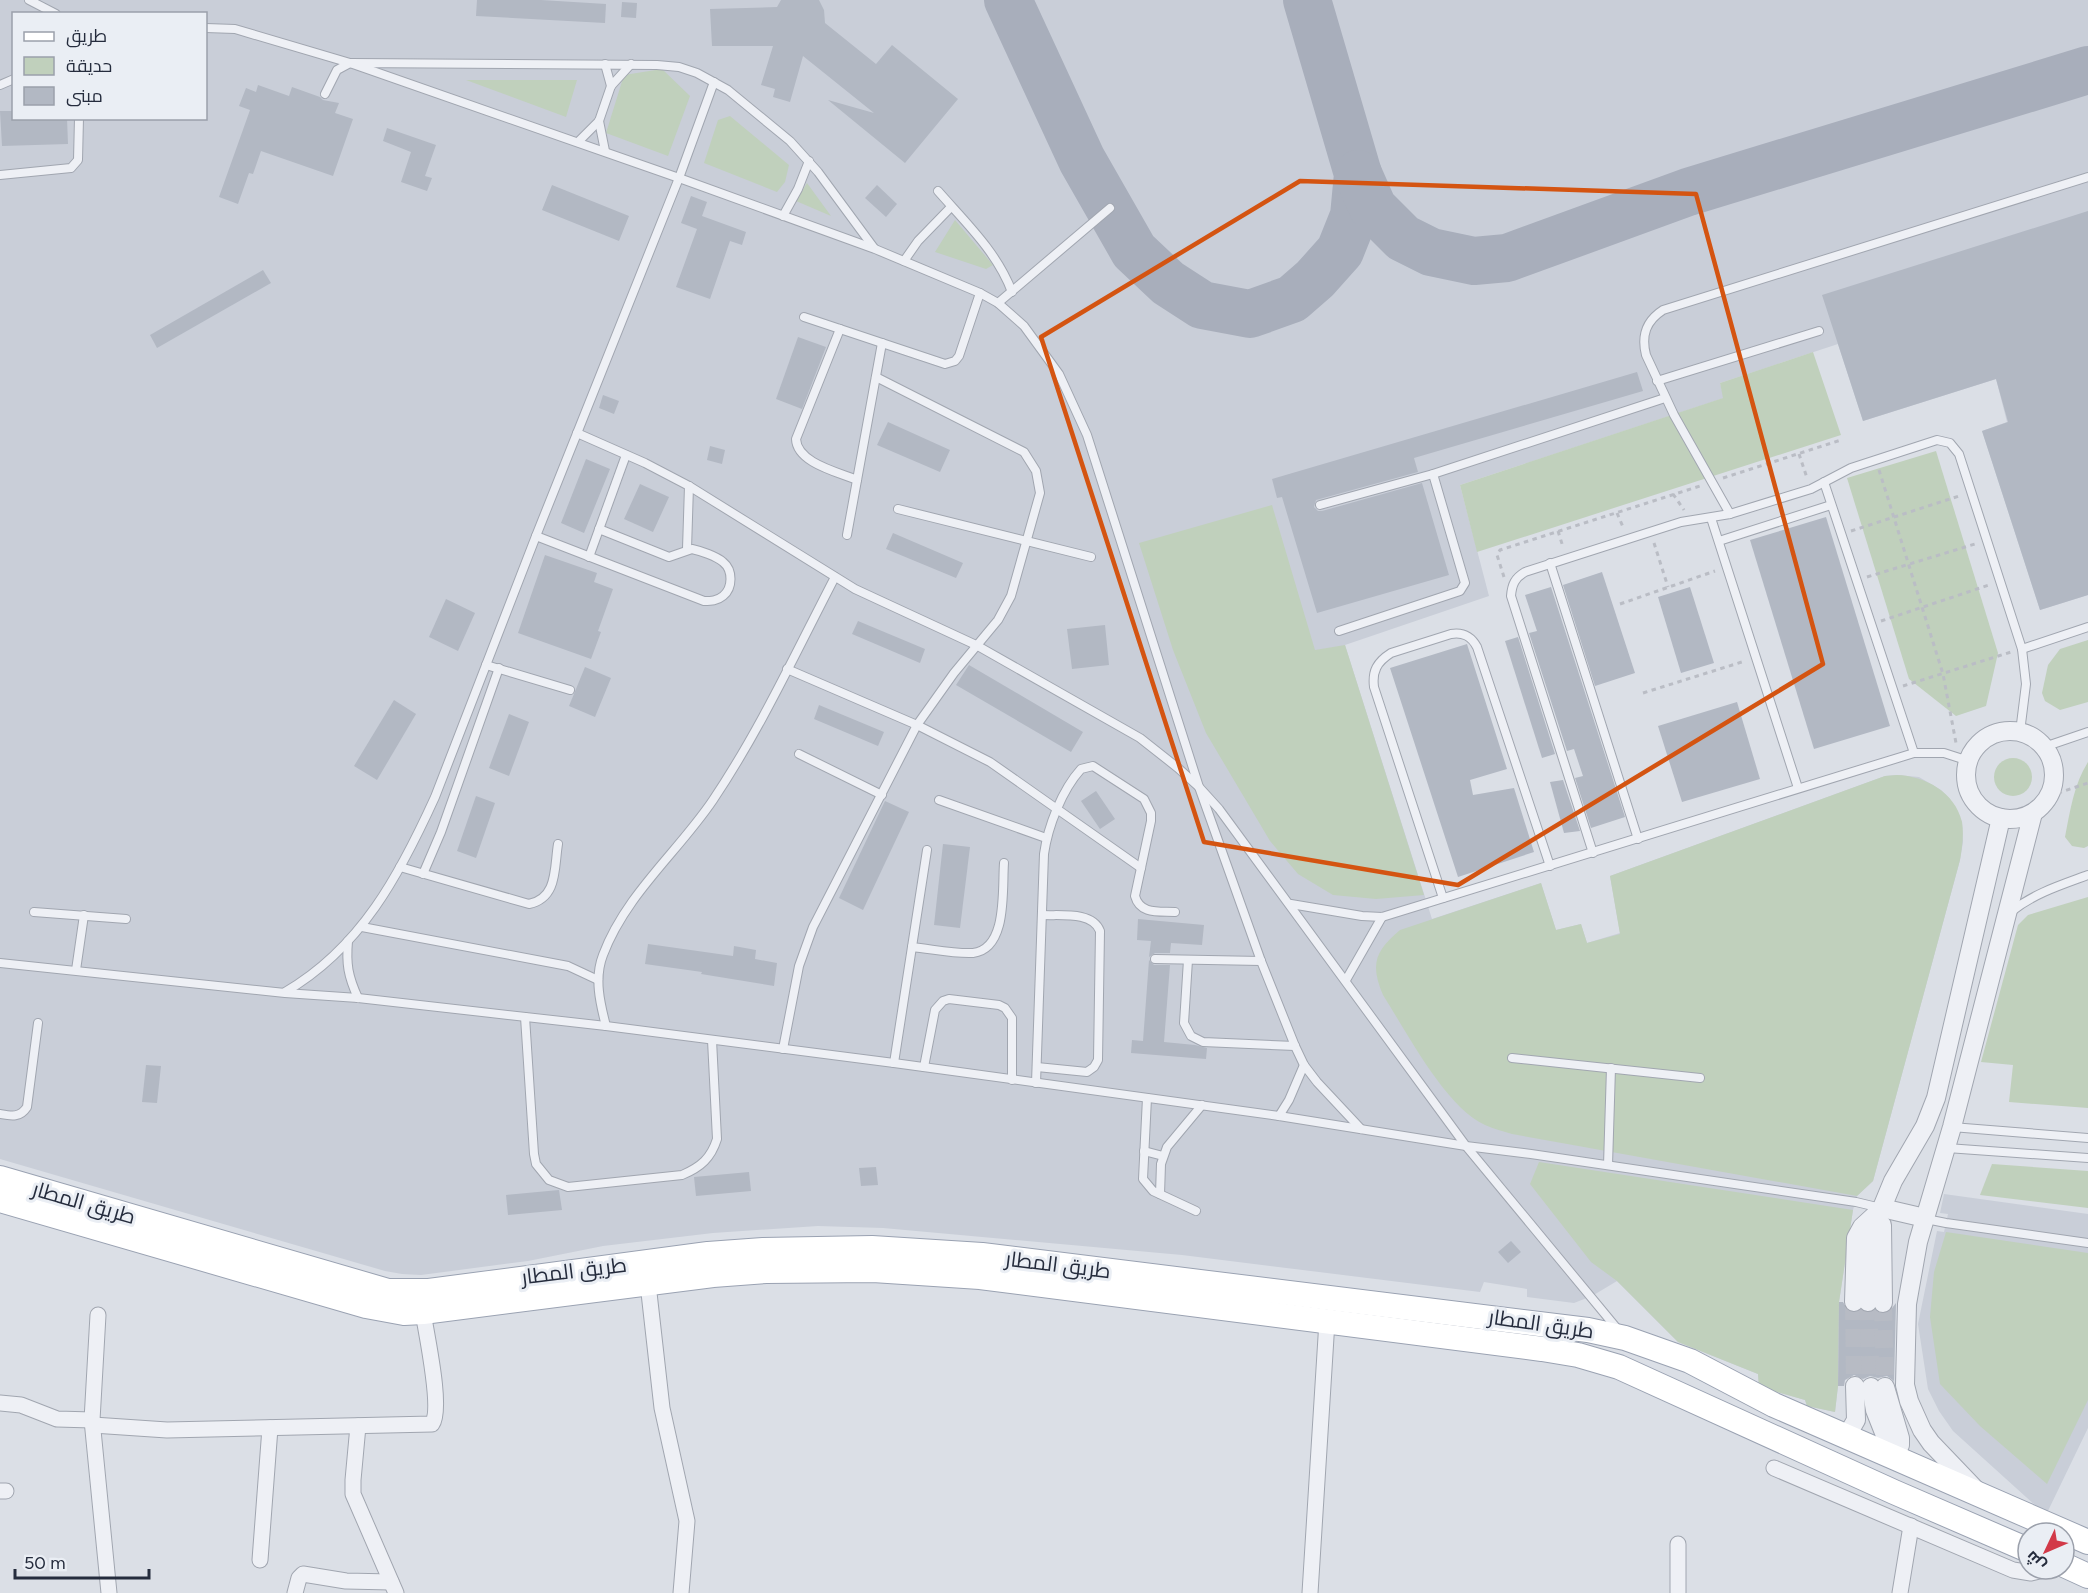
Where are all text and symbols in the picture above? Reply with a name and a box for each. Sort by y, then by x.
legend [12,12,207,120]
text: طريق [66,25,107,48]
text: حديقة [66,55,112,77]
text: مبنى [66,85,103,107]
street label: طريق المطار [28,1176,139,1230]
street label: طريق المطار [1003,1246,1112,1284]
street label: طريق المطار [519,1252,628,1290]
street label: طريق المطار [1486,1304,1595,1344]
north arrow [2016,1521,2076,1581]
scale bar [15,1542,148,1580]
text: ش [2022,1547,2050,1575]
text: 50 m [24,1552,66,1574]

